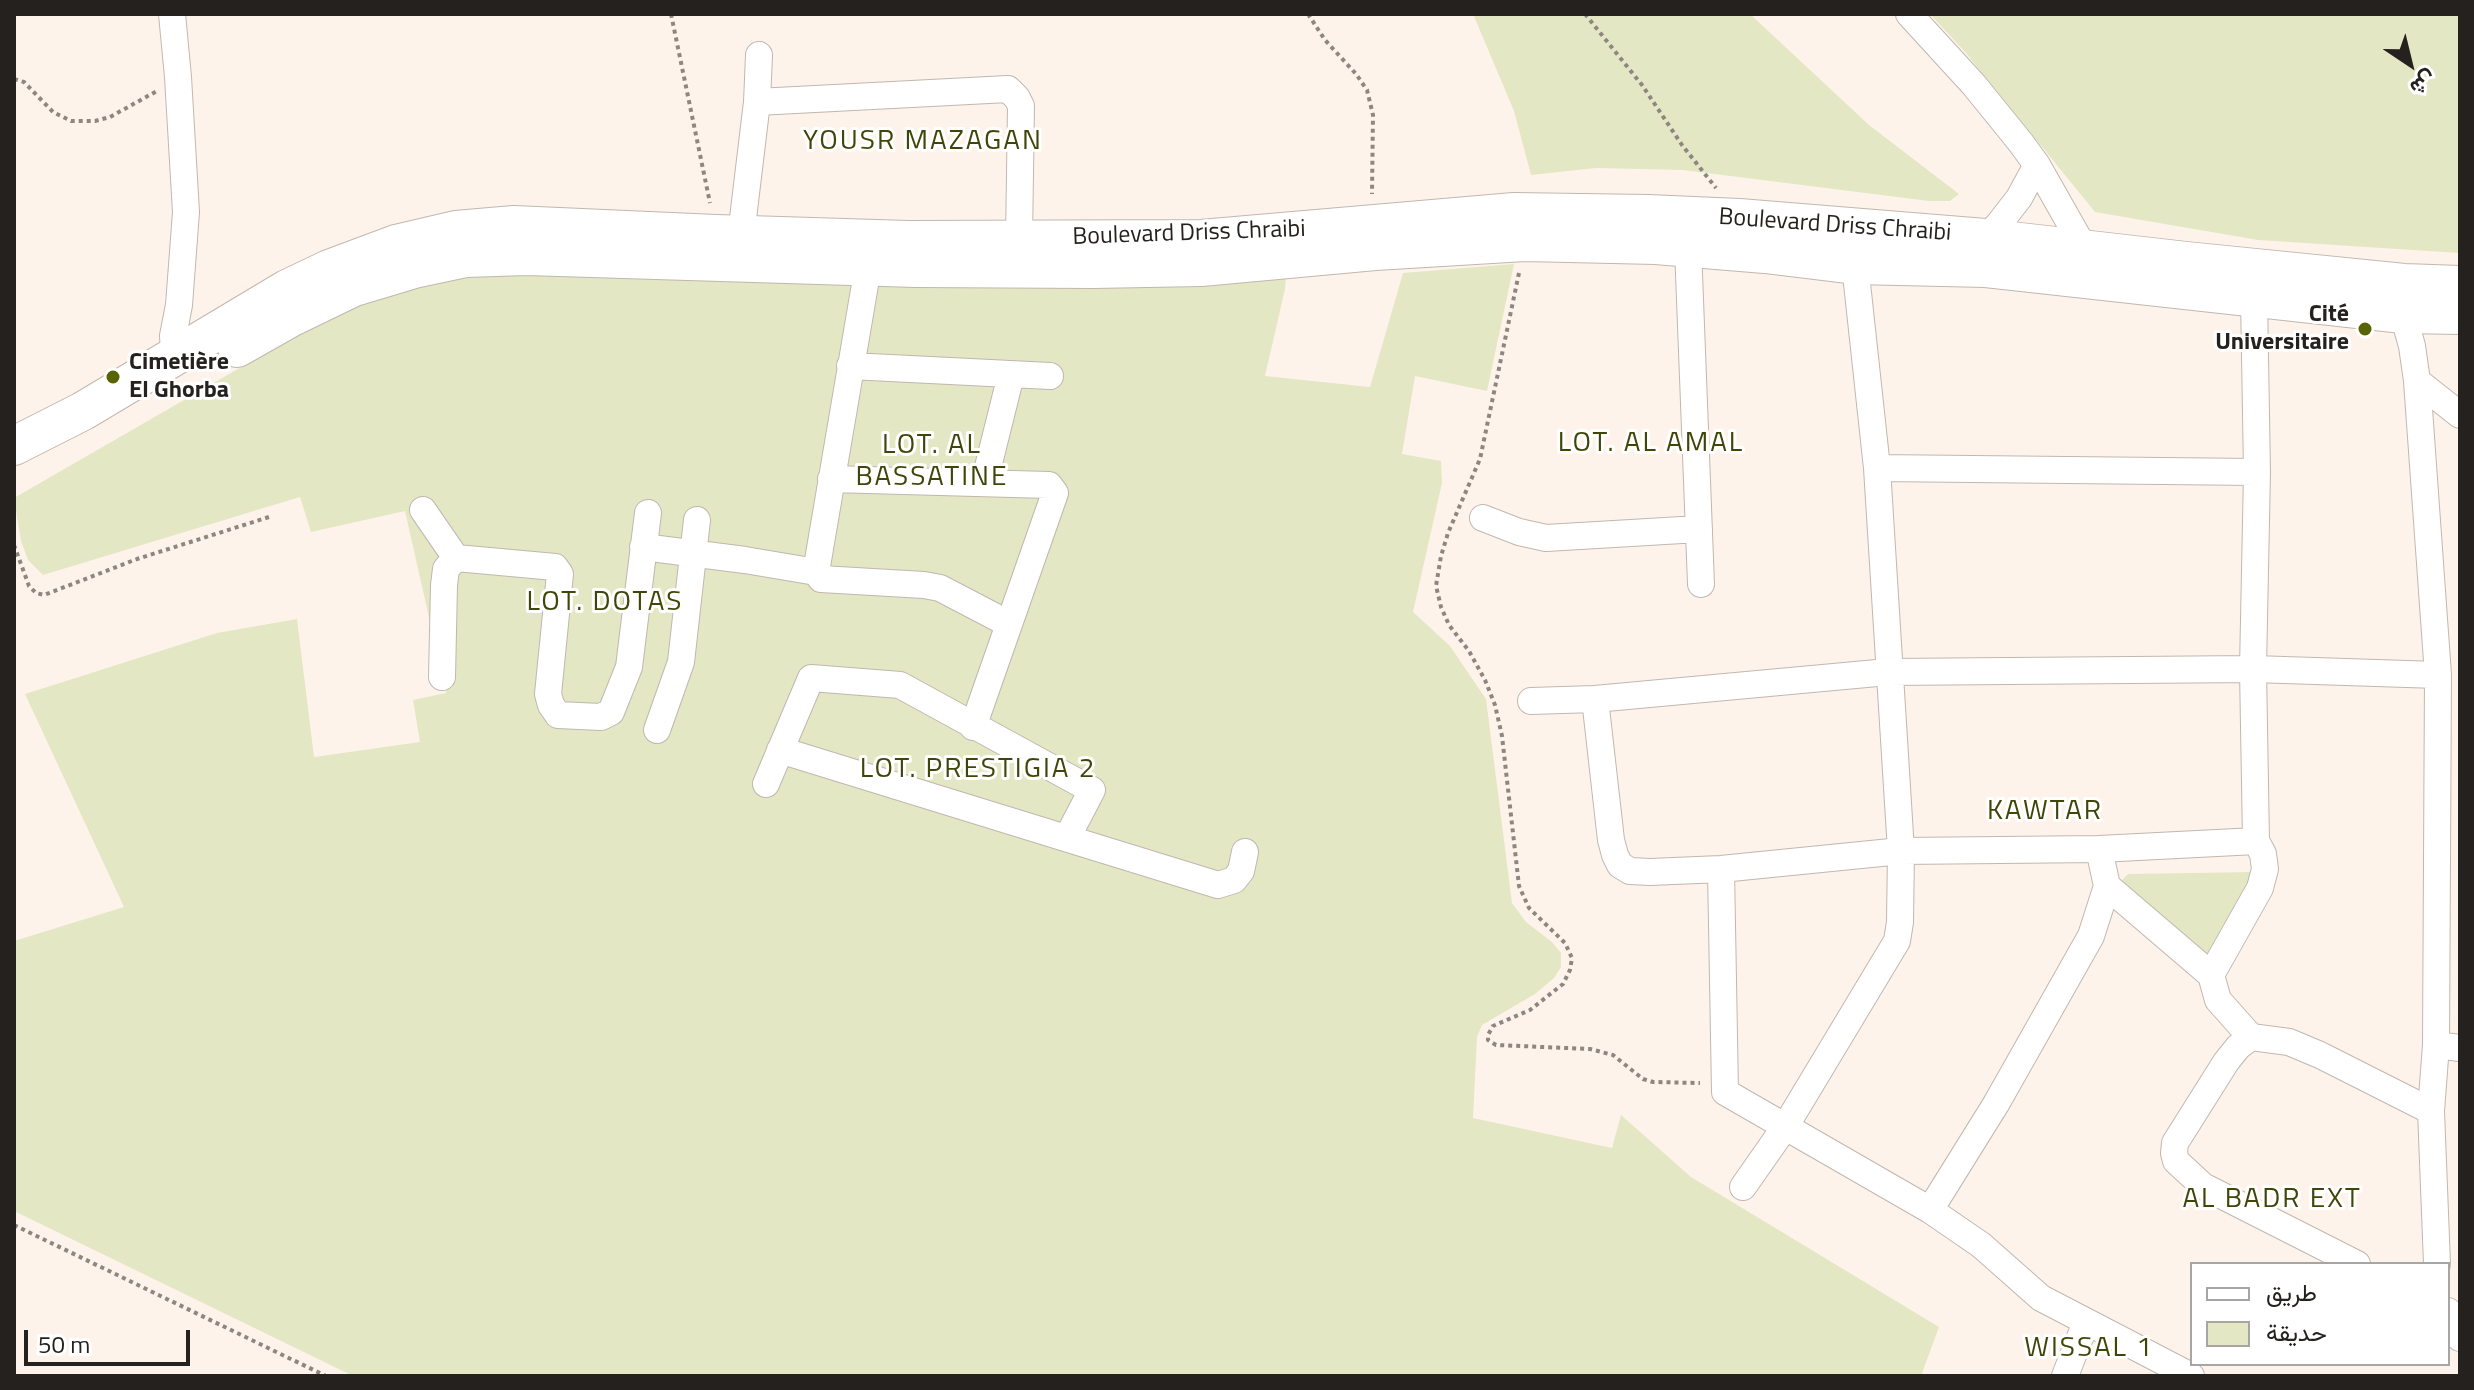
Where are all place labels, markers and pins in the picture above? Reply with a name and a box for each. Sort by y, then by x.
place label: Cité Universitaire [2215,301,2349,357]
marker: Cité Universitaire [2356,320,2374,338]
place label: Cimetière El Ghorba [129,349,229,405]
marker: Cimetière El Ghorba [104,368,122,386]

